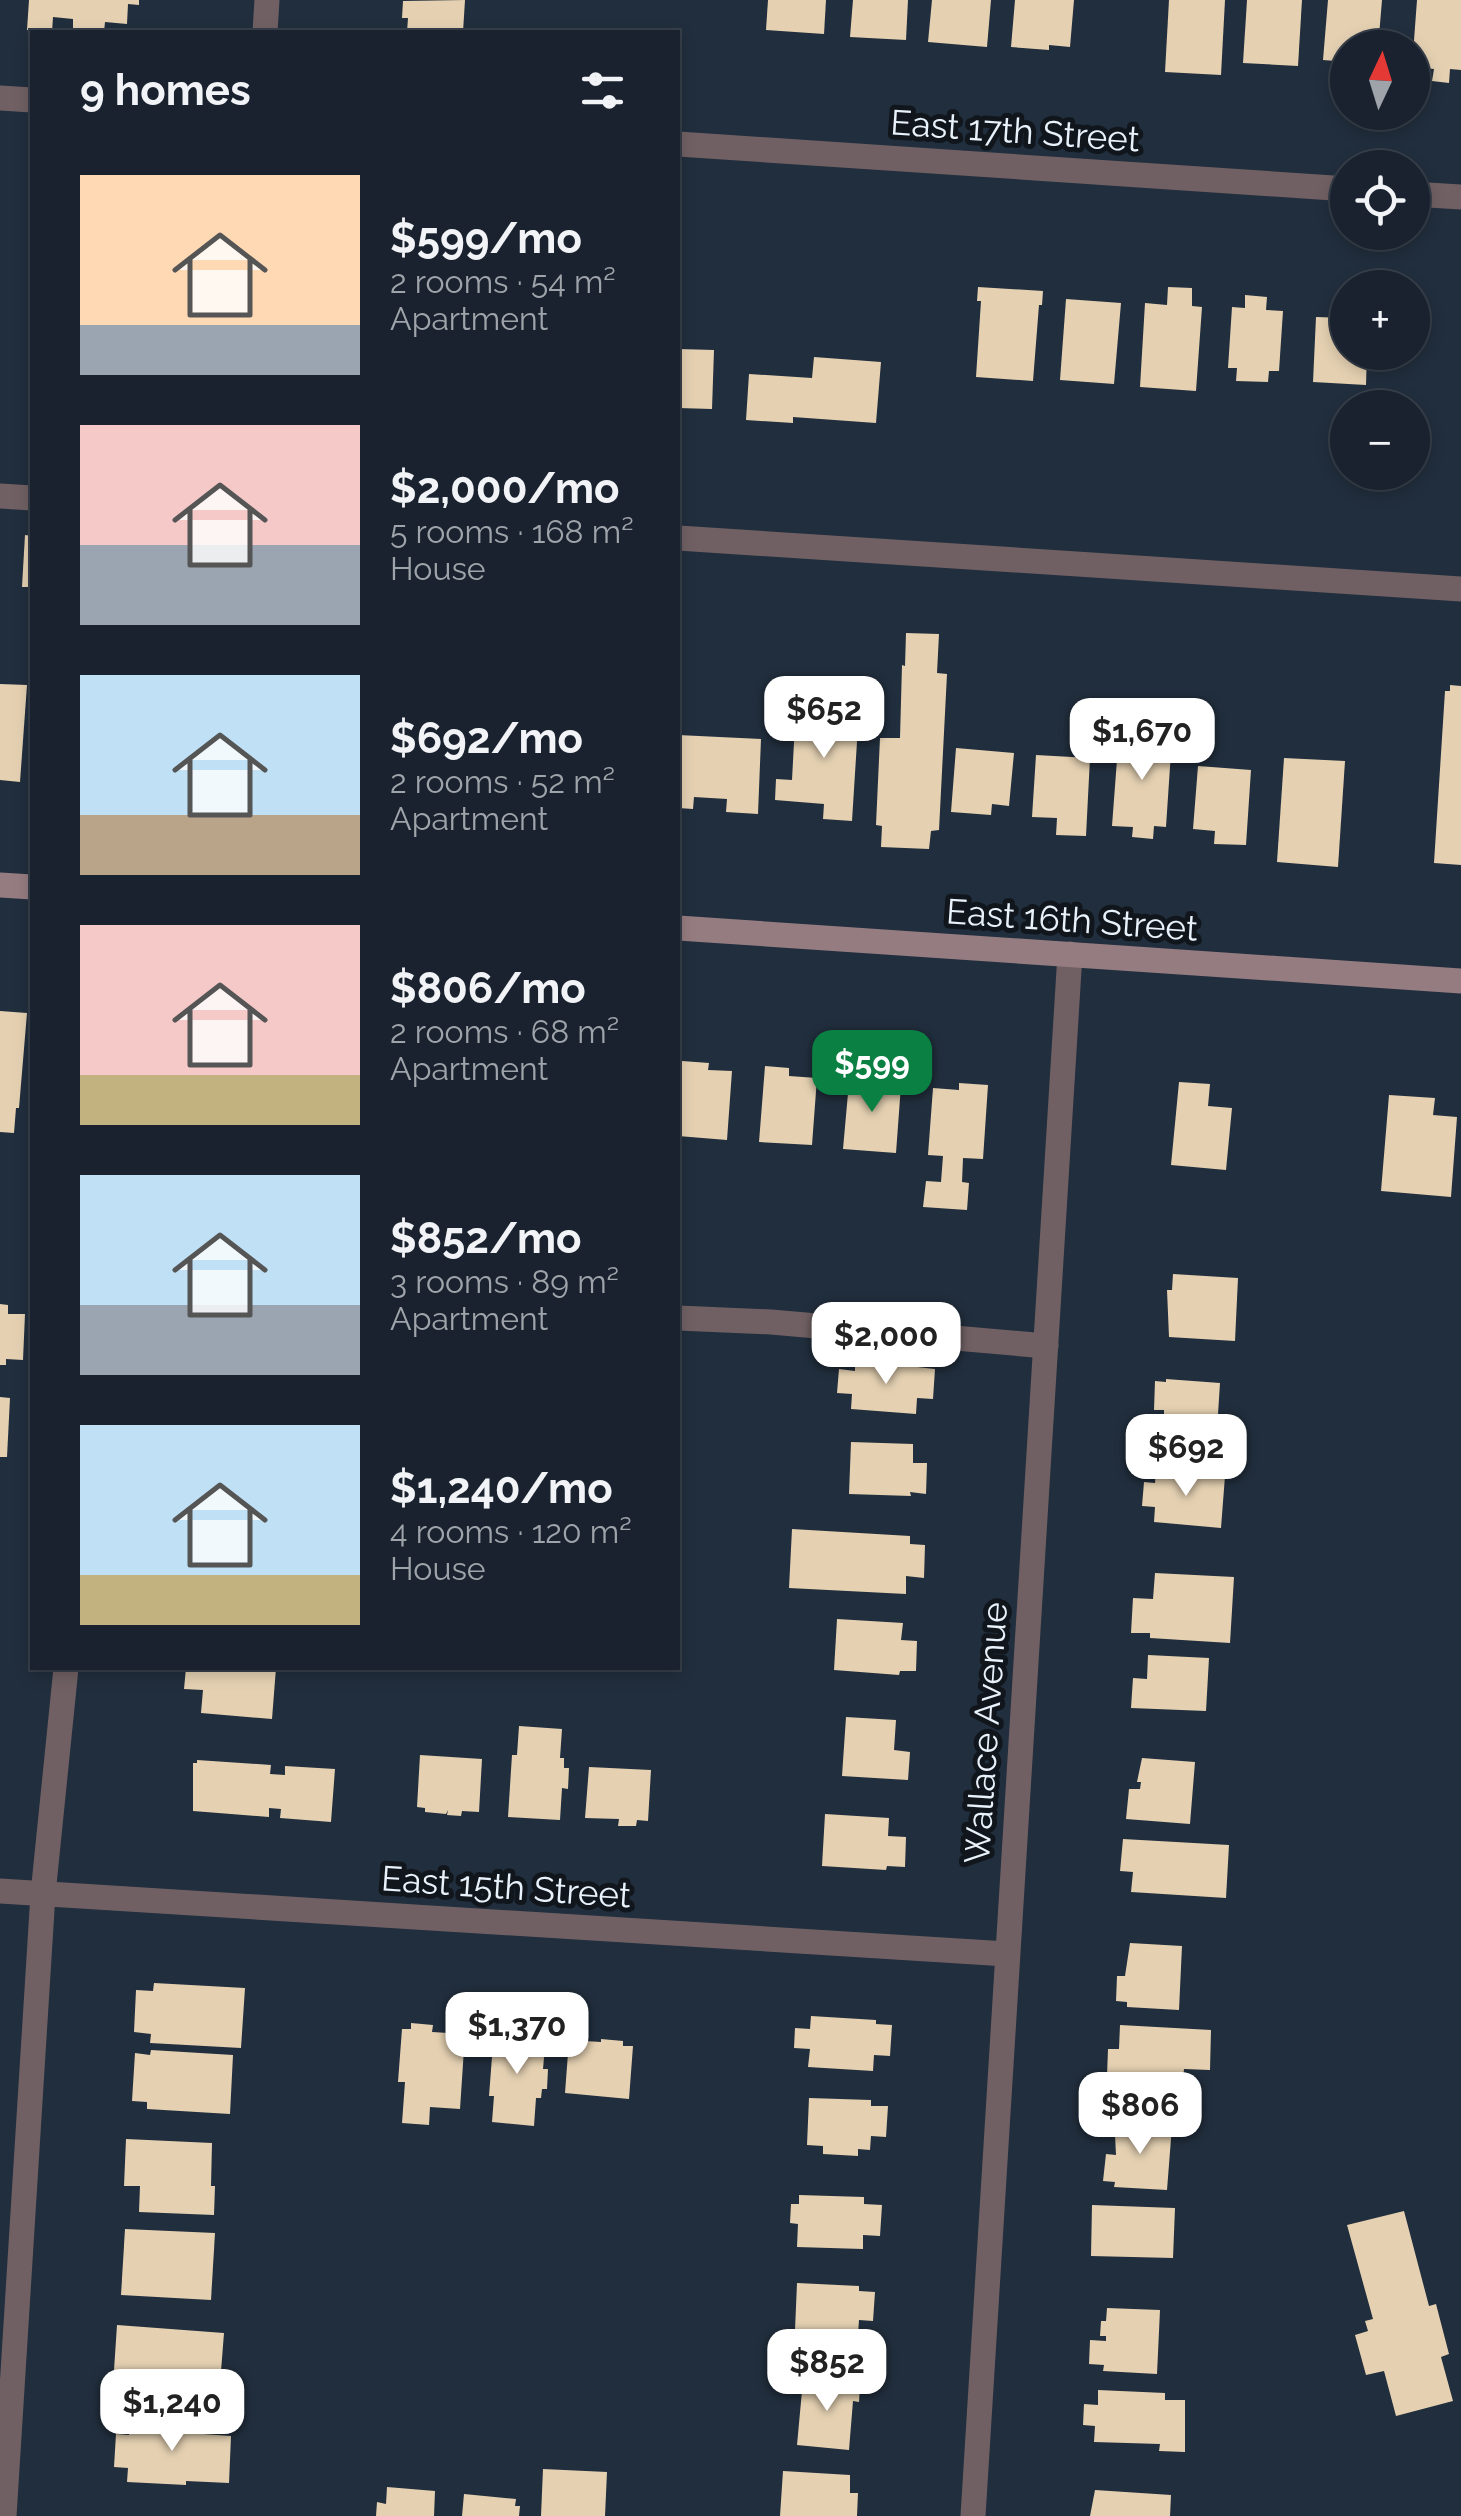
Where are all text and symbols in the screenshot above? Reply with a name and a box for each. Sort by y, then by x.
north arrow [1330,30,1430,130]
map controls [1330,30,1430,490]
icon: filters [575,63,630,118]
text: 9 homes [80,66,251,115]
street label: East 17th Street [889,101,1141,160]
button: locate [1330,150,1430,250]
text: $599/mo [390,214,582,263]
icon: home [160,215,280,335]
text: 2 rooms · 54 m² [390,263,616,300]
button: + [1330,270,1430,370]
text: Apartment [390,300,548,337]
button: − [1330,390,1430,490]
text: $2,000/mo [390,464,620,513]
icon: home [160,465,280,585]
text: 5 rooms · 168 m² [390,513,634,550]
text: House [390,550,486,587]
pin: $652 [765,676,883,761]
text: $652 [786,690,862,727]
pin: $1,670 [1061,698,1223,783]
text: $1,670 [1092,712,1192,749]
text: $692/mo [390,714,583,763]
icon: home [160,715,280,835]
text: 2 rooms · 52 m² [390,763,615,800]
text: Apartment [390,800,548,837]
street label: East 16th Street [945,890,1199,949]
text: $806/mo [390,964,586,1013]
icon: home [160,965,280,1085]
text: 2 rooms · 68 m² [390,1013,619,1050]
pin: $599 [813,1030,931,1115]
text: $599 [834,1044,910,1081]
text: Apartment [390,1050,548,1087]
text: $852/mo [390,1214,581,1263]
icon: home [160,1215,280,1335]
text: 3 rooms · 89 m² [390,1263,619,1300]
text: Apartment [390,1300,548,1337]
pin: $2,000 [805,1302,967,1387]
text: $2,000 [834,1316,938,1353]
pin: $692 [1127,1414,1245,1499]
text: $692 [1148,1428,1224,1465]
text: $1,240/mo [390,1464,613,1513]
icon: home [160,1465,280,1585]
text: 4 rooms · 120 m² [390,1513,632,1550]
text: House [390,1550,486,1587]
street label: Wallace Avenue [956,1601,1015,1865]
street label: East 15th Street [380,1857,632,1916]
pin: $1,370 [436,1992,598,2077]
text: $1,370 [468,2006,566,2043]
pin: $806 [1081,2072,1199,2157]
text: $806 [1101,2086,1179,2123]
pin: $852 [768,2329,886,2414]
text: $852 [789,2343,865,2380]
pin: $1,240 [91,2369,253,2454]
text: $1,240 [122,2383,222,2420]

